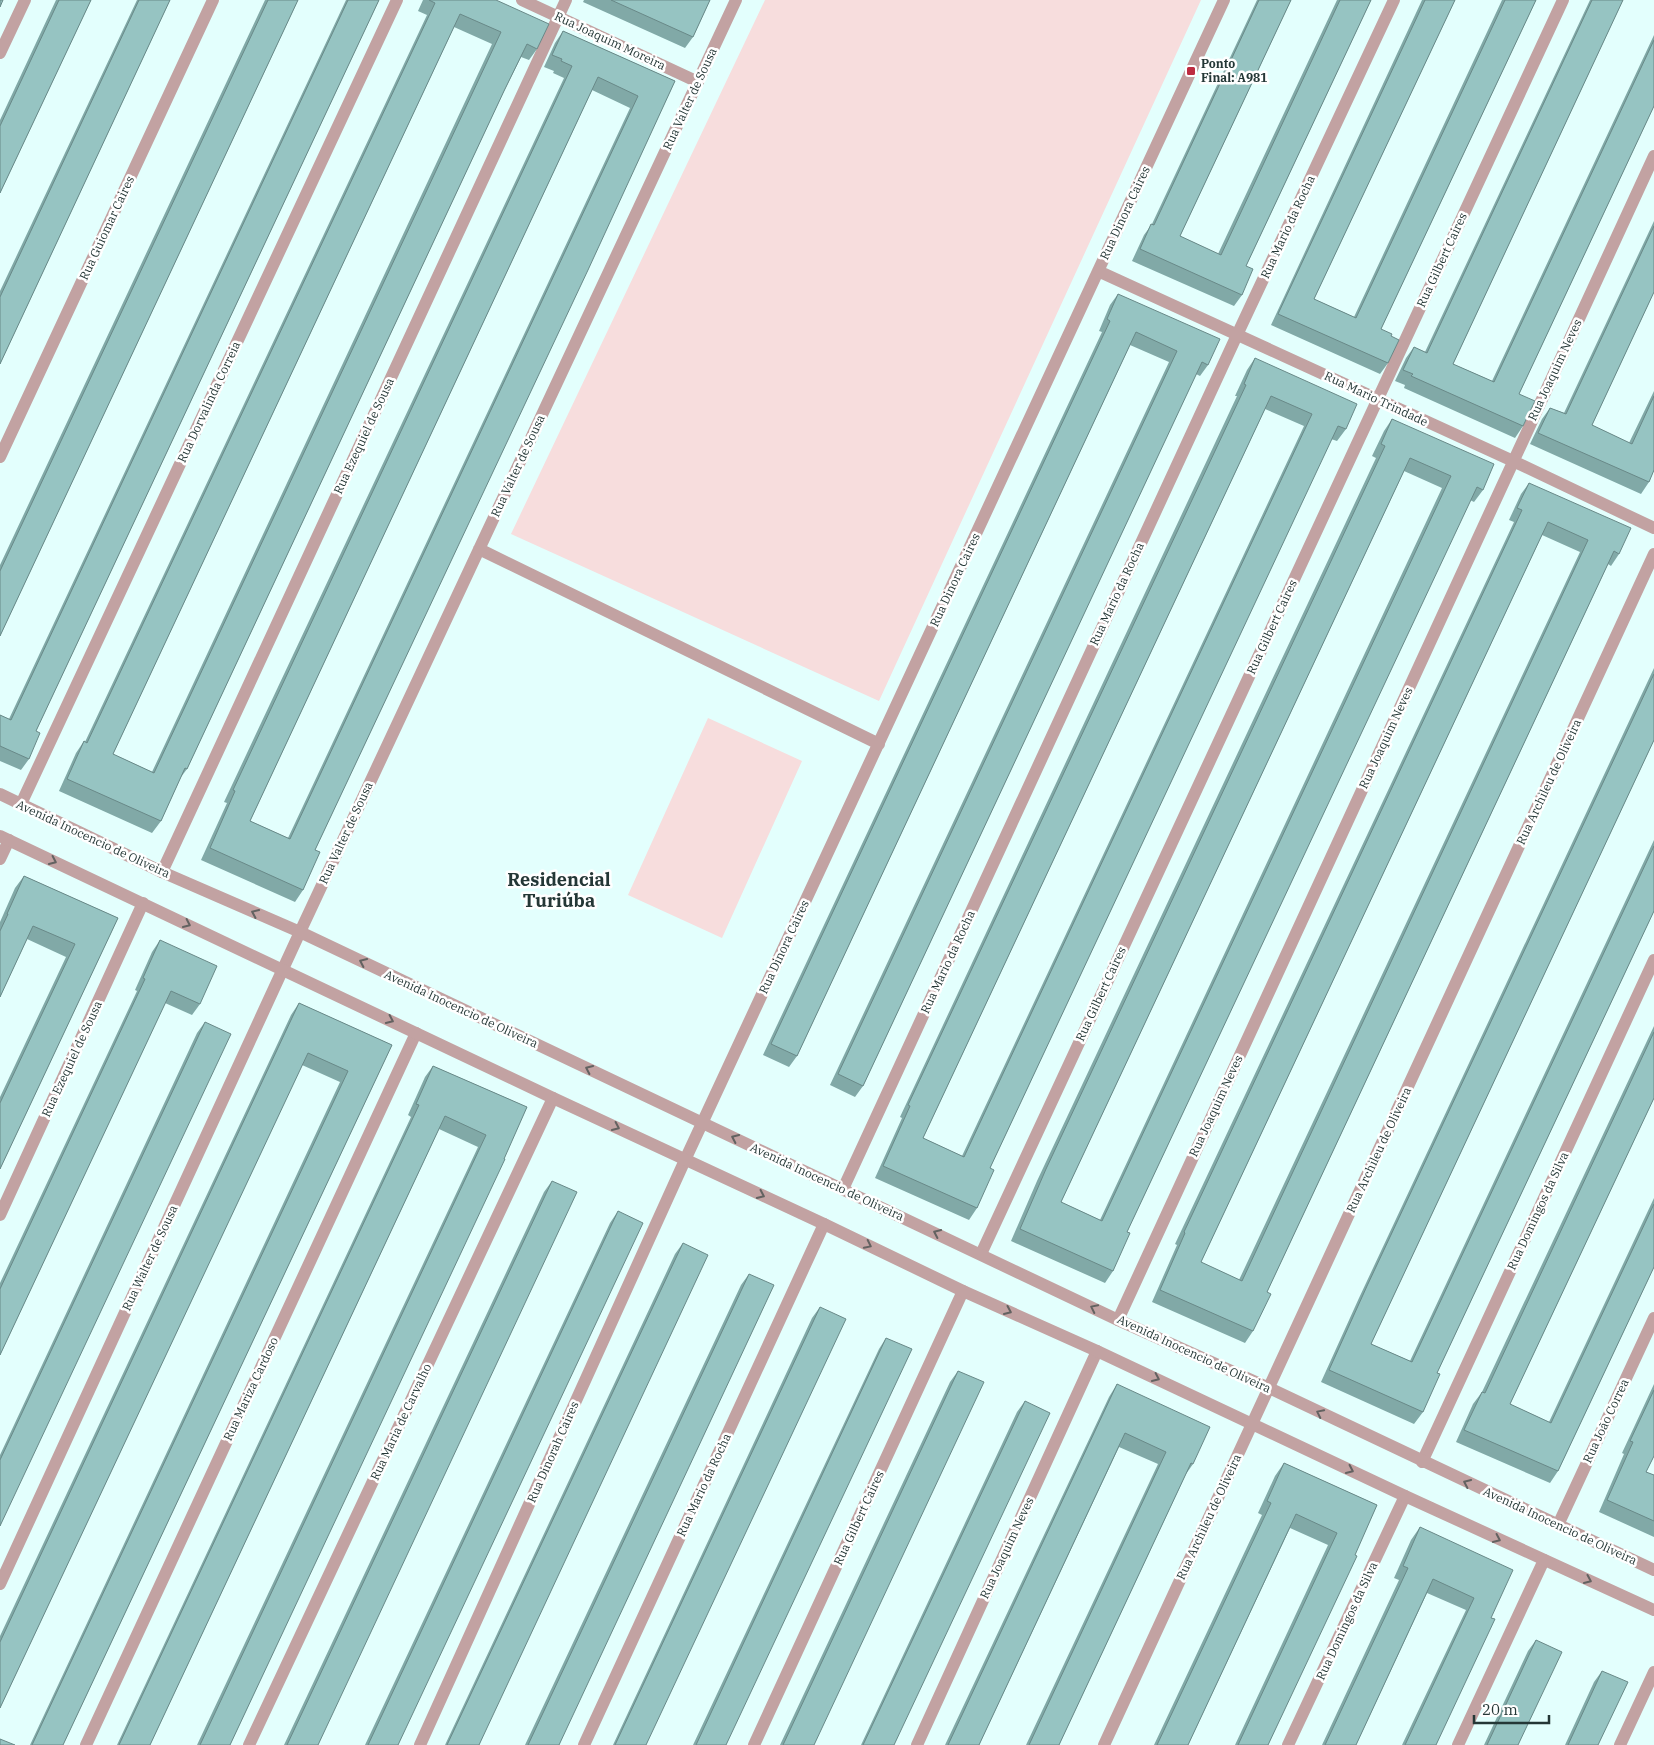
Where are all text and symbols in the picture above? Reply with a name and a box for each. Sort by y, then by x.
street label: Rua Joaquim Moreira [552,8,669,73]
street label: Rua Valter de Sousa [659,45,720,152]
place label: Ponto Final: A981 [1201,56,1268,85]
marker: Ponto Final: A981 [1185,65,1197,77]
street label: Rua Dinora Caires [1096,163,1153,262]
street label: Rua Mario da Rocha [1257,172,1318,281]
street label: Rua Guiomar Caires [76,173,137,282]
street label: Rua Gilbert Caires [1413,210,1470,309]
street label: Rua Joaquim Neves [1524,316,1585,423]
street label: Rua Dorvalinda Correia [174,338,243,465]
street label: Rua Mario Trindade [1322,368,1430,429]
street label: Rua Ezequiel de Sousa [330,375,397,496]
street label: Rua Valter de Sousa [487,412,548,519]
street label: Rua Dinora Caires [926,530,983,629]
street label: Rua Mario da Rocha [1086,539,1147,648]
street label: Rua Gilbert Caires [1243,577,1300,676]
street label: Rua Joaquim Neves [1355,684,1416,791]
street label: Rua Archileu de Oliveira [1513,716,1584,847]
street label: Rua Valter de Sousa [315,779,376,886]
street label: Avenida Inocencio de Oliveira [14,796,173,881]
one-way arrow [48,854,57,865]
district label: Residencial Turiúba [507,868,611,912]
street label: Rua Dinora Caires [755,897,812,996]
street label: Rua Mario da Rocha [917,907,978,1016]
one-way arrow [251,908,260,919]
one-way arrow [182,918,191,928]
street label: Rua Gilbert Caires [1072,944,1129,1043]
one-way arrow [359,958,368,968]
street label: Avenida Inocencio de Oliveira [382,966,541,1051]
street label: Rua Ezequiel de Sousa [38,998,105,1119]
one-way arrow [385,1014,394,1024]
street label: Rua Joaquim Neves [1185,1052,1246,1159]
one-way arrow [585,1065,594,1075]
street label: Rua Archileu de Oliveira [1343,1084,1414,1215]
one-way arrow [611,1121,620,1132]
one-way arrow [732,1135,741,1145]
street label: Avenida Inocencio de Oliveira [748,1139,907,1224]
street label: Rua Domingos da Silva [1504,1149,1572,1272]
one-way arrow [756,1189,765,1199]
street label: Rua Walter de Sousa [118,1202,181,1313]
one-way arrow [933,1229,942,1239]
one-way arrow [863,1239,872,1250]
one-way arrow [1090,1304,1099,1314]
one-way arrow [1003,1305,1012,1316]
street label: Avenida Inocencio de Oliveira [1115,1311,1274,1396]
street label: Rua Mariza Cardoso [220,1334,281,1443]
street label: Rua Maria de Carvalho [367,1361,434,1483]
one-way arrow [1151,1372,1160,1383]
street label: Rua João Correa [1579,1376,1632,1465]
street label: Rua Dinorah Caires [523,1399,582,1505]
one-way arrow [1316,1409,1325,1419]
street label: Rua Mario da Rocha [673,1430,734,1539]
street label: Rua Archileu de Oliveira [1173,1451,1244,1582]
one-way arrow [1345,1464,1354,1475]
street label: Rua Gilbert Caires [830,1468,887,1567]
one-way arrow [1463,1478,1472,1489]
street label: Avenida Inocencio de Oliveira [1481,1483,1640,1568]
street label: Rua Joaquim Neves [976,1494,1037,1601]
one-way arrow [1492,1532,1501,1543]
street label: Rua Domingos da Silva [1313,1559,1381,1682]
one-way arrow [1583,1573,1592,1584]
scale bar [1474,1692,1549,1724]
text: 20 m [1482,1700,1518,1719]

